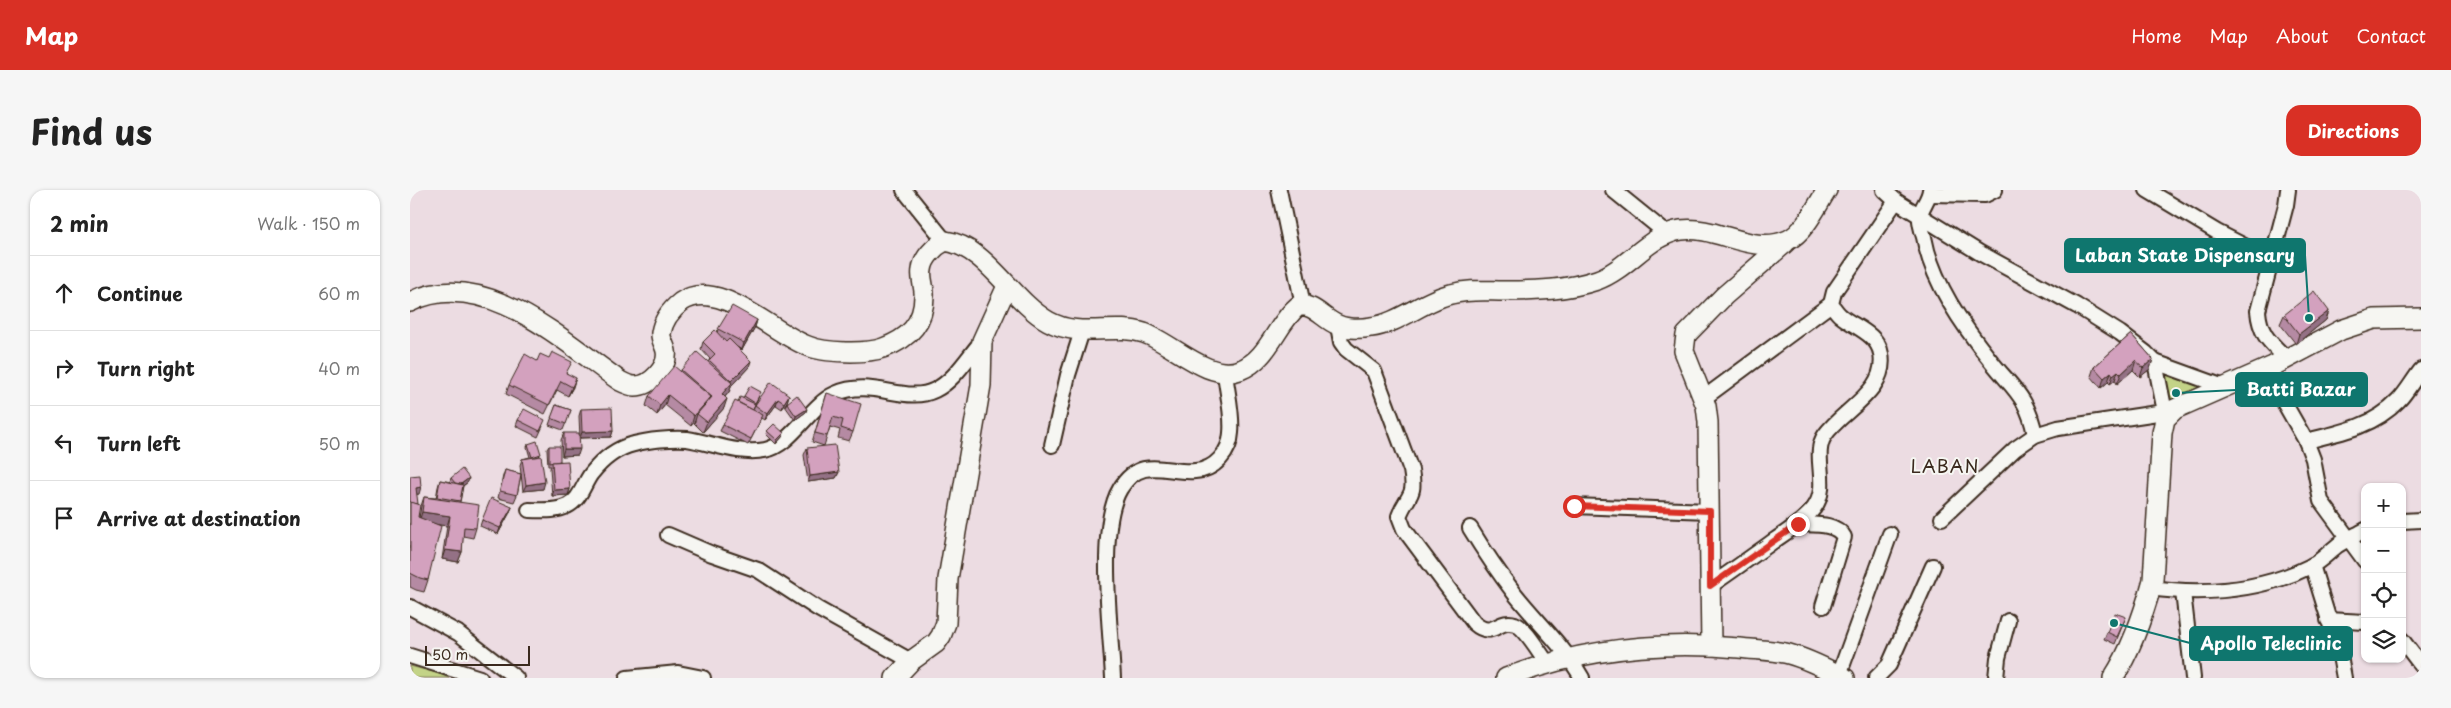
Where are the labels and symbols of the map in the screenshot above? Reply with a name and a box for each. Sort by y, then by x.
callout: Laban State Dispensary [2065,239,2305,272]
text: Laban State Dispensary [2075,241,2295,268]
callout: Batti Bazar [2236,373,2367,406]
text: Batti Bazar [2246,375,2357,402]
district label: LABAN [1911,452,1980,479]
route start [1563,495,1586,518]
route end [1787,513,1810,536]
callout: Apollo Teleclinic [2190,627,2352,660]
text: Apollo Teleclinic [2199,629,2342,656]
scale bar [425,643,530,666]

